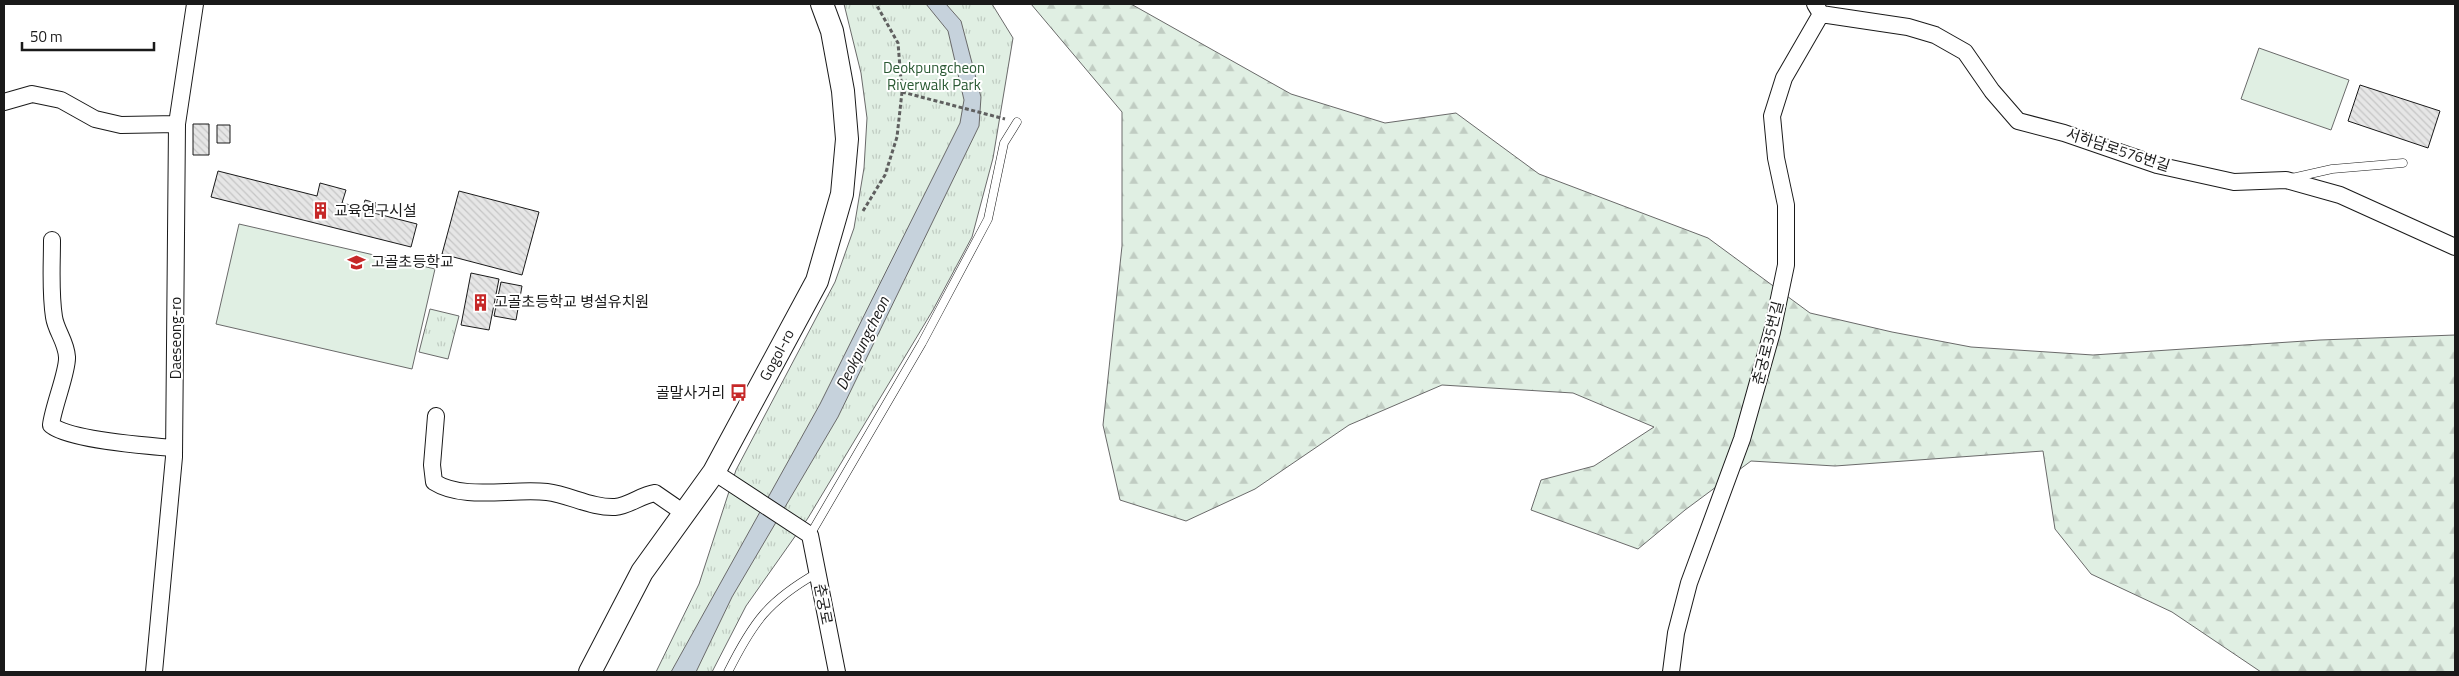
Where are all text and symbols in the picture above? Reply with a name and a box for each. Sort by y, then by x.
scale bar [22,20,155,52]
text: 50 m [30,25,63,48]
park label: Deokpungcheon Riverwalk Park [883,56,985,96]
street label: 서하남로576번길 [2063,122,2173,177]
place label: 교육연구시설 [334,199,417,222]
building icon: 교육연구시설 [310,201,330,221]
place label: 고골초등학교 [371,250,454,273]
school or university icon: 고골초등학교 [347,252,367,272]
place label: 고골초등학교 병설유치원 [494,290,649,313]
water label: Deokpungcheon [829,291,895,394]
building icon: 고골초등학교 병설유치원 [470,292,490,312]
street label: Daeseong-ro [164,297,187,379]
street label: 춘궁로35번길 [1746,298,1789,387]
street label: Gogol-ro [753,325,800,385]
place label: 골말사거리 [656,381,725,404]
bus stop icon: 골말사거리 [729,383,749,403]
street label: 춘궁로 [808,581,839,626]

